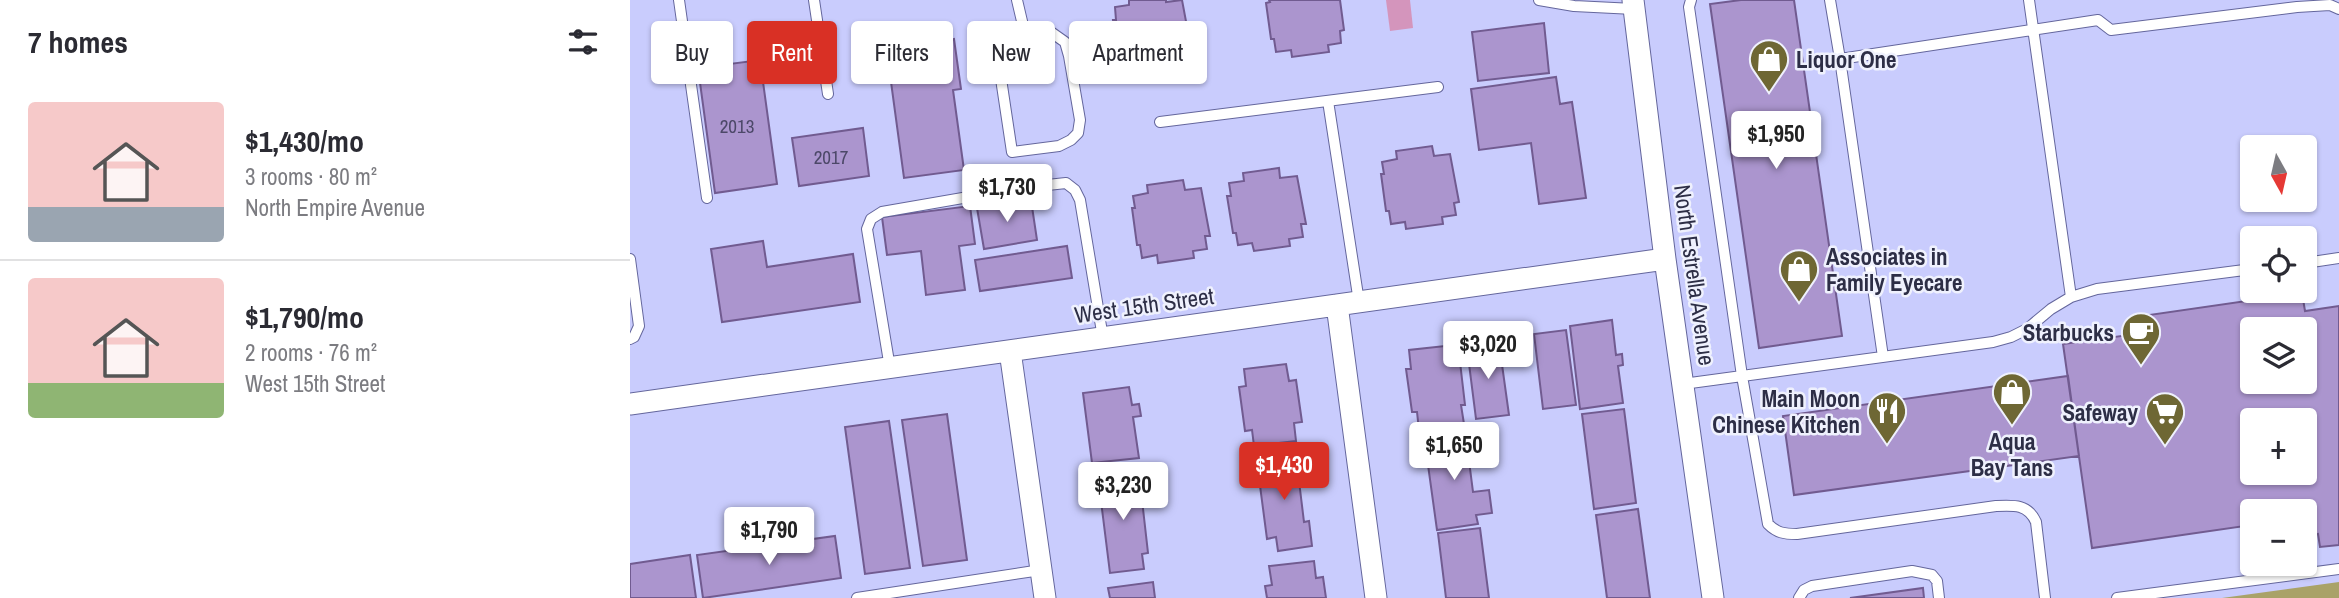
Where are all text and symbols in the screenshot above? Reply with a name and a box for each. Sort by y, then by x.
chip: Buy [651,21,733,84]
chip: Rent [747,21,837,84]
chip: Filters [851,21,953,84]
chip: New [967,21,1055,84]
chip: Apartment [1069,21,1207,84]
text: 7 homes [28,22,128,62]
icon: filters [564,23,602,61]
shop icon: Liquor One [1748,38,1790,93]
place label: Liquor One [1796,44,1897,75]
pin: $1,950 [1719,111,1833,171]
house number: 2013 [720,113,754,139]
text: $1,950 [1747,118,1805,149]
text: $1,430/mo [245,121,364,161]
icon: home [84,130,168,214]
north arrow [2240,135,2317,212]
map controls [2240,135,2317,576]
house number: 2017 [814,144,849,170]
text: 3 rooms · 80 m² [245,161,377,192]
pin: $1,730 [950,164,1064,224]
text: $1,730 [978,171,1036,202]
street label: North Estrella Avenue [1667,183,1723,367]
text: North Empire Avenue [245,192,425,223]
button: locate [2240,226,2317,303]
place label: Associates in Family Eyecare [1826,241,1962,298]
shop icon: Associates in Family Eyecare [1778,248,1820,303]
street label: West 15th Street [1072,280,1216,330]
text: $1,790/mo [245,297,364,337]
icon: home [84,306,168,390]
cafe icon: Starbucks [2120,311,2162,366]
place label: Starbucks [2023,317,2114,348]
button: layers [2240,317,2317,394]
pin: $3,020 [1431,322,1545,381]
text: $3,020 [1459,328,1517,359]
text: 2 rooms · 76 m² [245,337,377,368]
text: West 15th Street [245,368,385,399]
shop icon: Aqua Bay Tans [1991,371,2033,426]
place label: Main Moon Chinese Kitchen [1712,383,1860,440]
restaurant icon: Main Moon Chinese Kitchen [1866,390,1908,445]
supermarket icon: Safeway [2144,391,2186,446]
place label: Safeway [2063,397,2138,428]
button: + [2240,408,2317,485]
pin: $1,650 [1397,422,1511,482]
place label: Aqua Bay Tans [1971,426,2053,483]
text: $1,650 [1425,429,1483,460]
pin: $1,430 [1227,442,1341,502]
text: $1,430 [1255,449,1313,480]
pin: $3,230 [1066,462,1180,522]
text: $3,230 [1094,469,1152,500]
button: − [2240,499,2317,576]
pin: $1,790 [712,508,826,567]
text: $1,790 [740,514,798,545]

